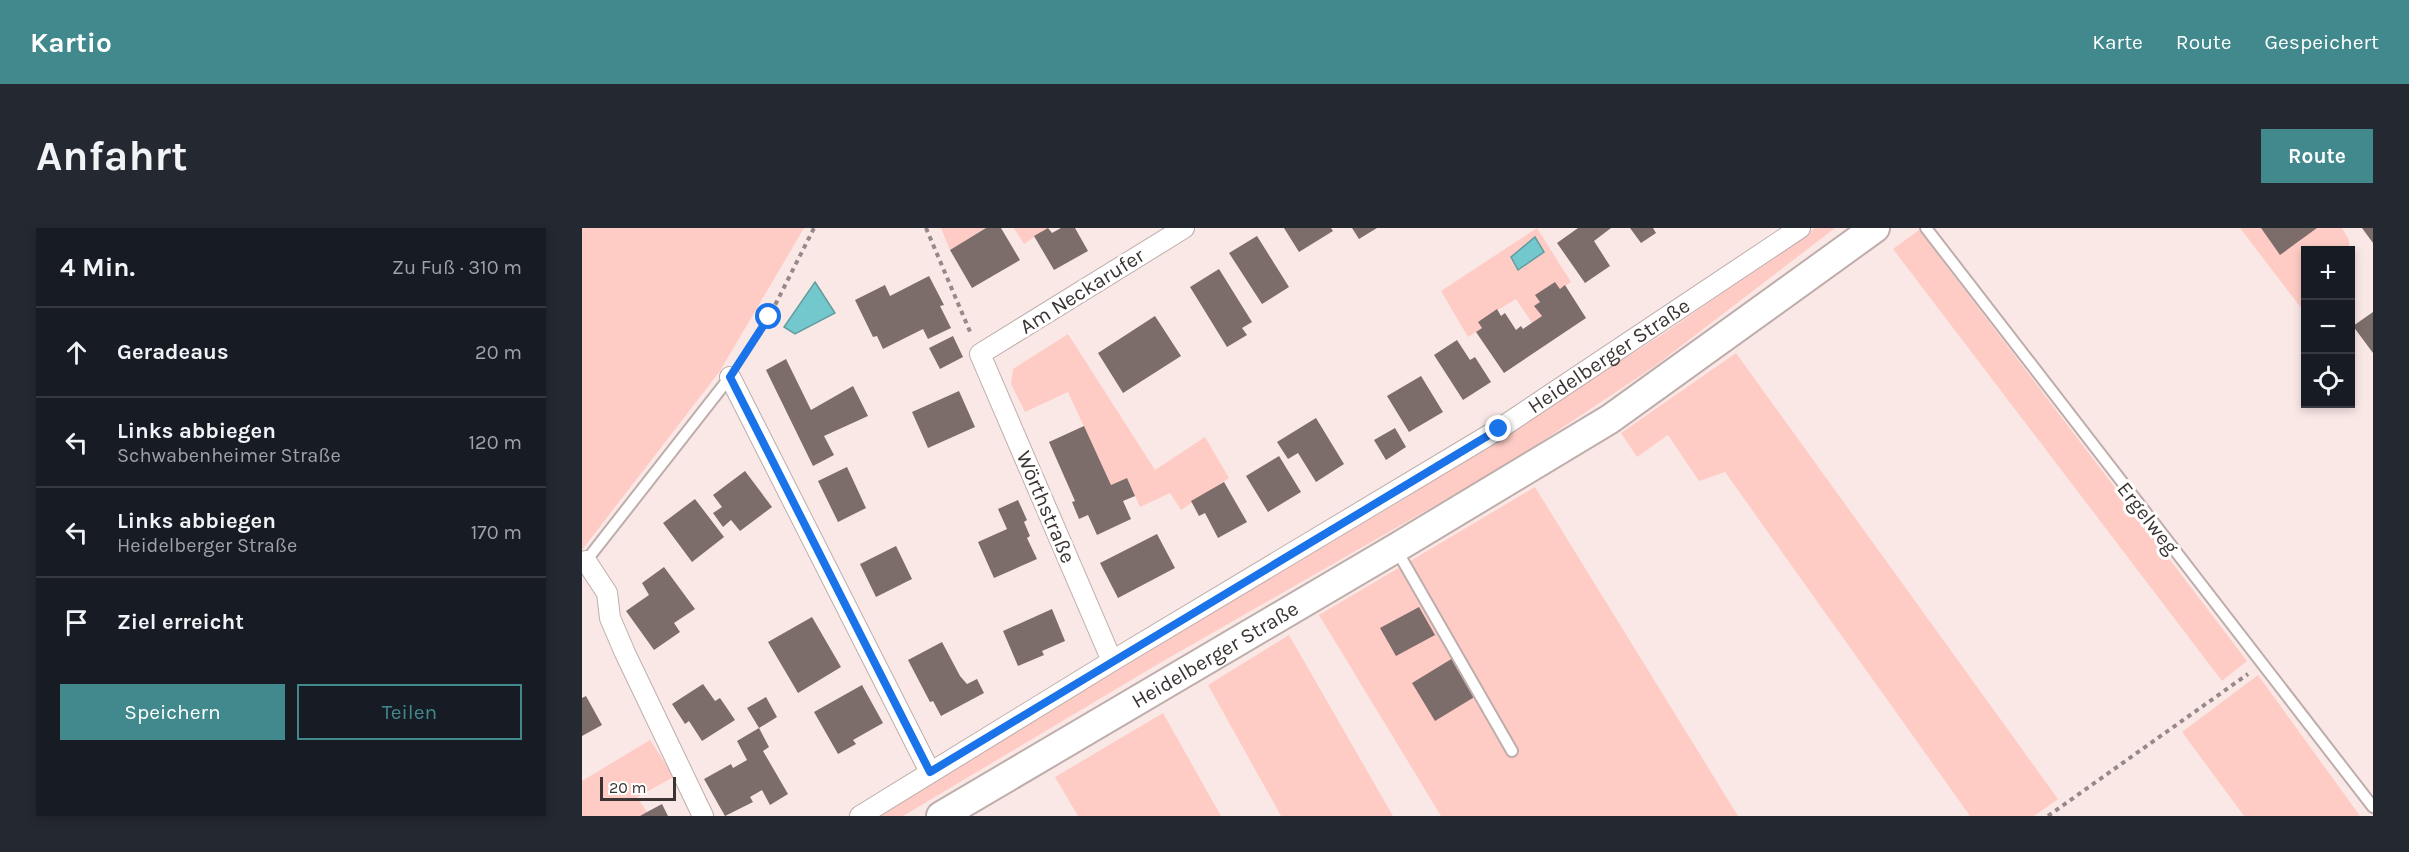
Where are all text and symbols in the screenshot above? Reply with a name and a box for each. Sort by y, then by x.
text: Kartio [30,26,112,59]
text: Karte [2092,30,2143,54]
text: Route [2176,30,2232,54]
text: Gespeichert [2265,30,2379,54]
button: Route [2261,129,2373,183]
text: Anfahrt [36,131,188,181]
street label: Am Neckarufer [1015,243,1149,339]
map controls [2301,246,2355,408]
button: + [2301,246,2355,300]
text: 4 Min. [60,252,135,283]
text: Zu Fuß · 310 m [392,256,522,279]
street label: Heidelberger Straße [1523,293,1694,418]
button: − [2301,300,2355,354]
route start [755,303,781,329]
icon: ahead [60,336,93,369]
text: Geradeaus [117,339,229,365]
text: 20 m [475,341,522,364]
button: locate [2301,354,2355,408]
route end [1485,415,1511,441]
text: Links abbiegen [117,418,276,444]
icon: left [60,426,93,459]
text: 120 m [468,431,522,454]
text: Schwabenheimer Straße [117,444,341,467]
street label: Wörthstraße [1012,447,1080,567]
street label: Ergelweg [2112,477,2184,559]
text: Links abbiegen [117,508,276,534]
icon: left [60,516,93,549]
text: 170 m [471,521,522,544]
text: Heidelberger Straße [117,534,297,557]
street label: Heidelberger Straße [1127,596,1303,713]
icon: arrive [60,606,93,639]
text: Ziel erreicht [117,609,244,635]
button: Speichern [60,684,285,740]
button: Teilen [297,684,522,740]
scale bar [600,774,676,802]
text: 20 m [609,778,647,797]

